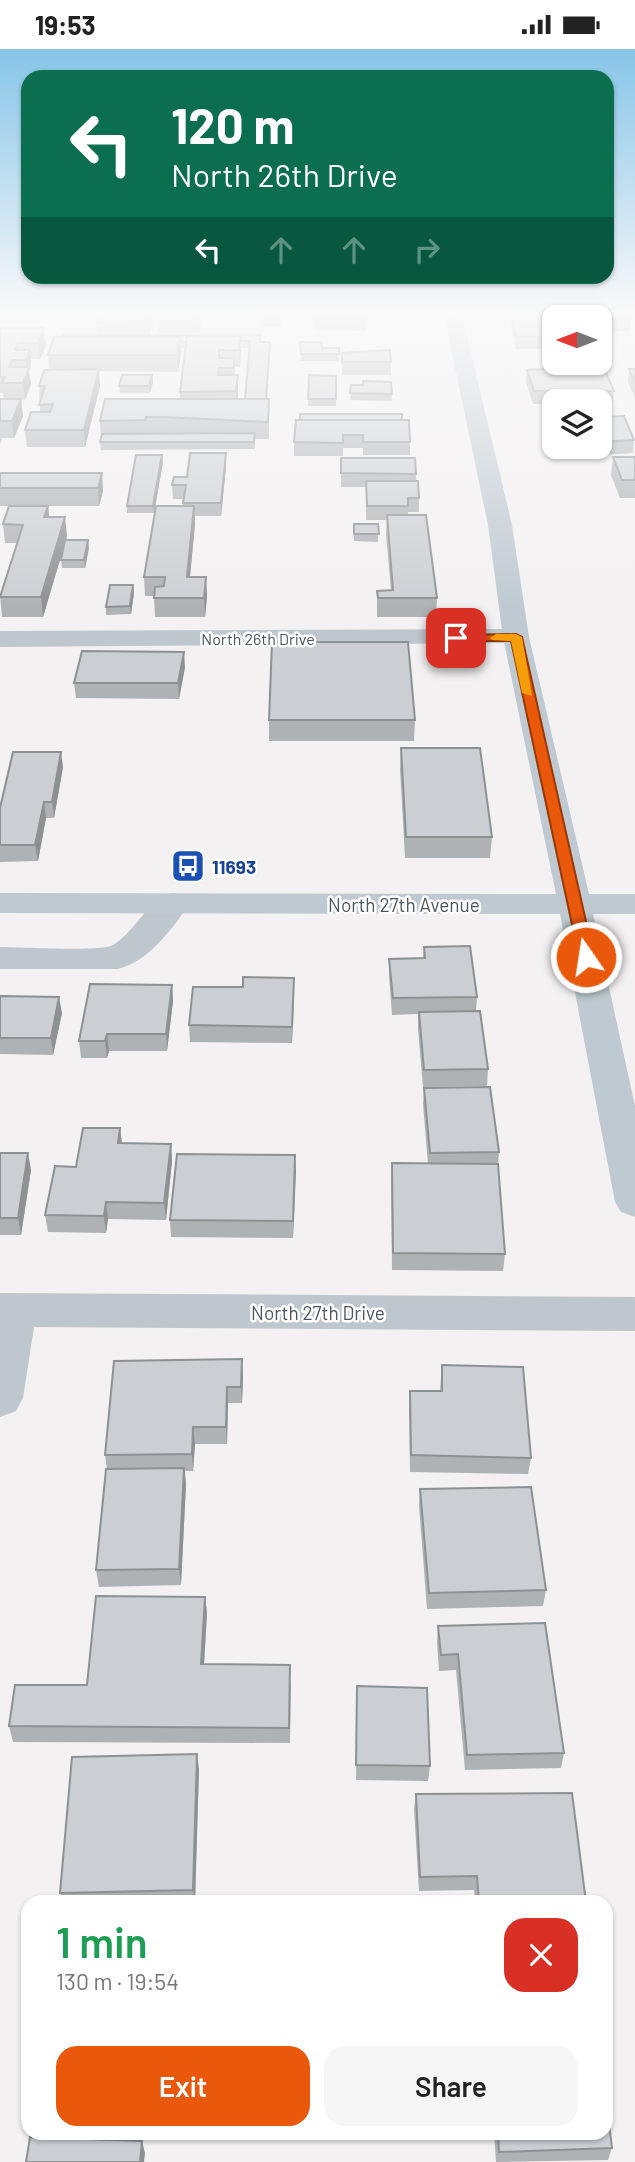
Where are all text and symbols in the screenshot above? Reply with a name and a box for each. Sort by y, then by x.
text: 19:53 [35,9,96,40]
text: 120 m [171,95,294,154]
icon: left [56,98,147,189]
text: North 26th Drive [171,155,398,193]
icon: left [189,231,227,269]
icon: ahead [262,231,300,269]
icon: ahead [335,231,373,269]
icon: right [408,231,446,269]
north arrow [542,305,612,375]
map controls [542,305,612,459]
button: layers [542,389,612,459]
pin [426,608,486,668]
icon: arrive [437,619,475,657]
street label: North 26th Drive [201,629,315,648]
bus stop icon: 11693 [169,847,207,885]
place label: 11693 [212,855,256,878]
street label: North 27th Avenue [328,893,480,916]
position arrow [549,920,623,994]
street label: North 27th Drive [251,1301,385,1324]
text: 1 min [56,1916,148,1966]
button: close [504,1918,578,1992]
text: 130 m · 19:54 [56,1967,179,1995]
button: Exit [56,2046,310,2126]
button: Share [324,2046,578,2126]

